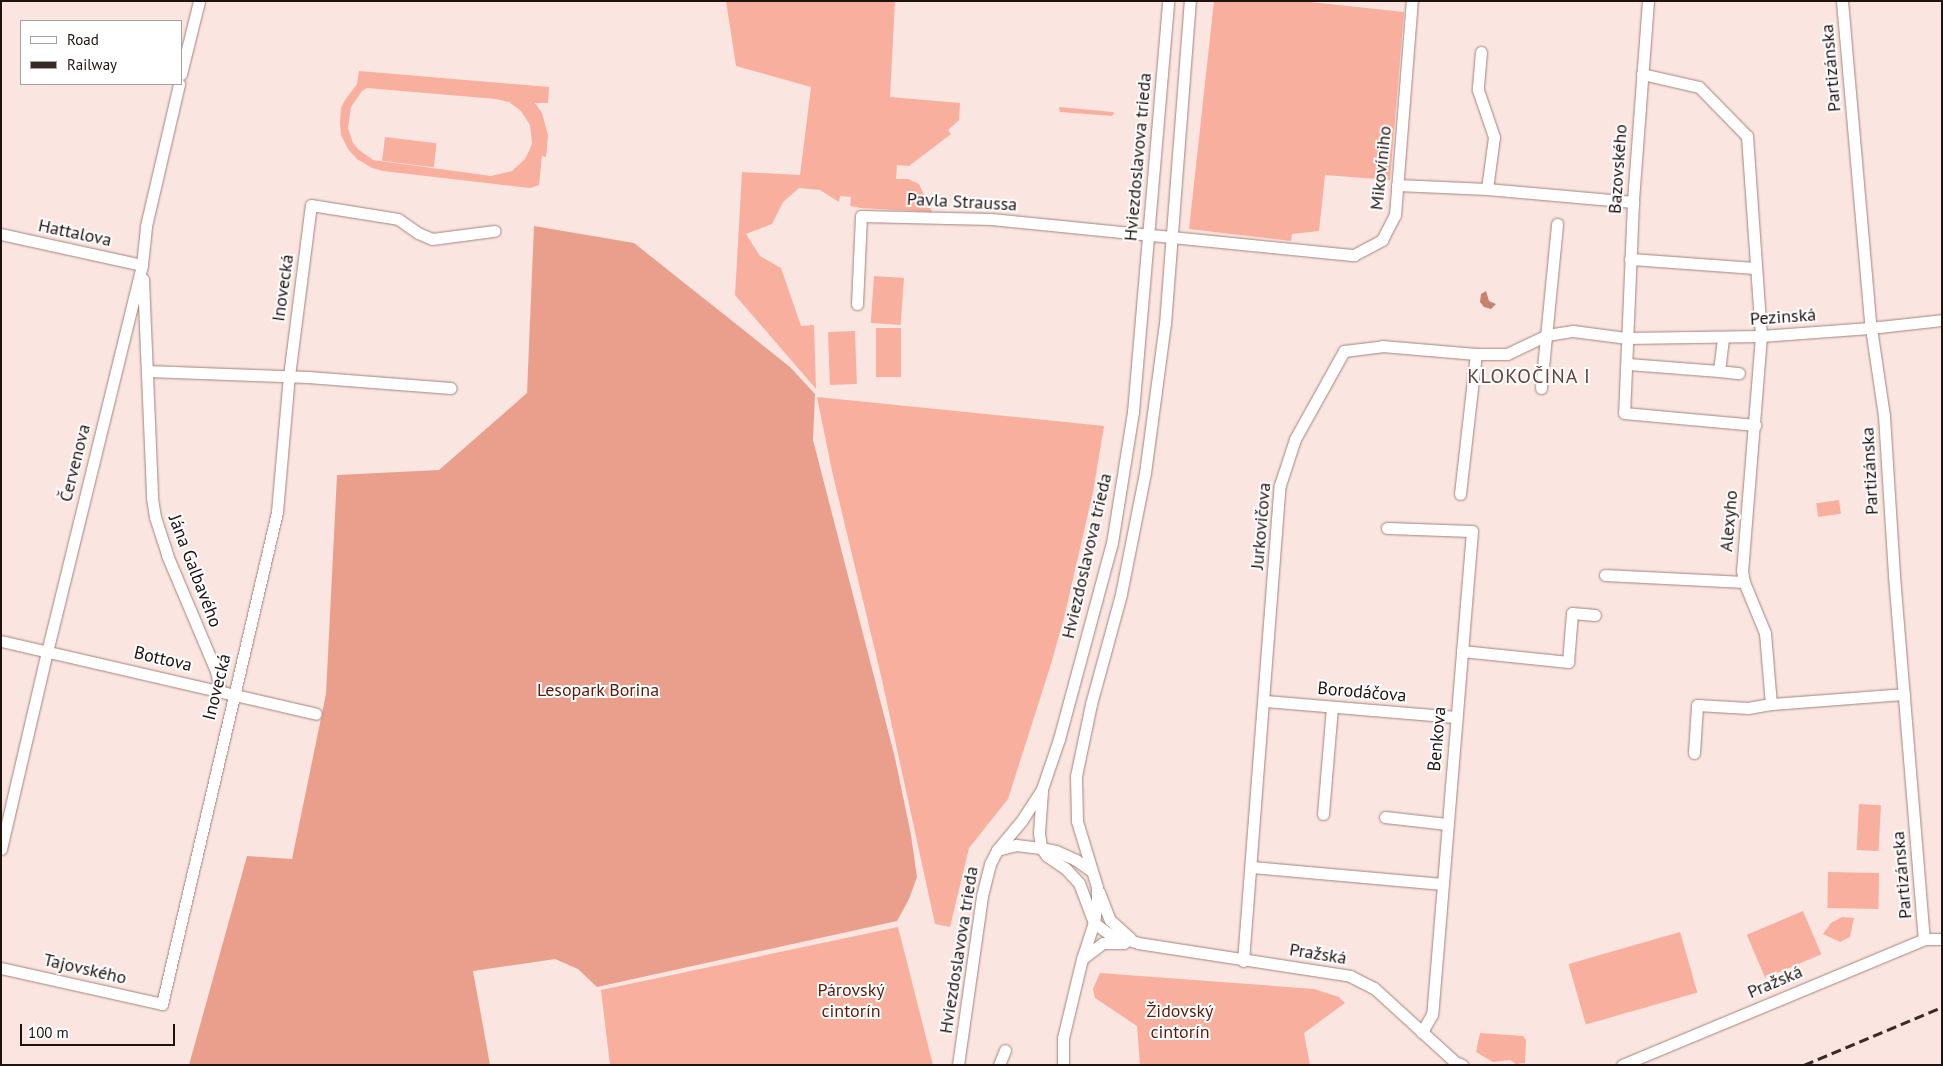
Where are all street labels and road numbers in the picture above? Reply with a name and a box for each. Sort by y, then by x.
street label: Partizánska [1816,23,1846,113]
street label: Hviezdoslavova trieda [1120,72,1156,242]
street label: Bazovského [1604,123,1632,215]
street label: Mikovíniho [1366,125,1396,211]
street label: Pavla Straussa [906,188,1018,216]
street label: Hattalova [36,215,114,251]
street label: Inovecká [268,253,298,323]
street label: Pezinská [1749,304,1817,330]
street label: Červenova [55,422,95,504]
street label: Partizánska [1857,427,1883,515]
street label: Hviezdoslavova trieda [1057,471,1117,641]
street label: Jurkovičova [1246,482,1276,570]
street label: Alexyho [1716,489,1742,553]
street label: Jána Galbavého [164,512,226,630]
street label: Bottova [132,642,194,676]
street label: Inovecká [198,652,236,722]
street label: Borodáčova [1317,677,1407,707]
street label: Benkova [1423,706,1451,772]
street label: Partizánska [1887,830,1917,920]
street label: Hviezdoslavova trieda [935,865,983,1035]
street label: Pražská [1288,939,1348,969]
street label: Tajovského [41,949,129,989]
street label: Pražská [1744,961,1806,1003]

